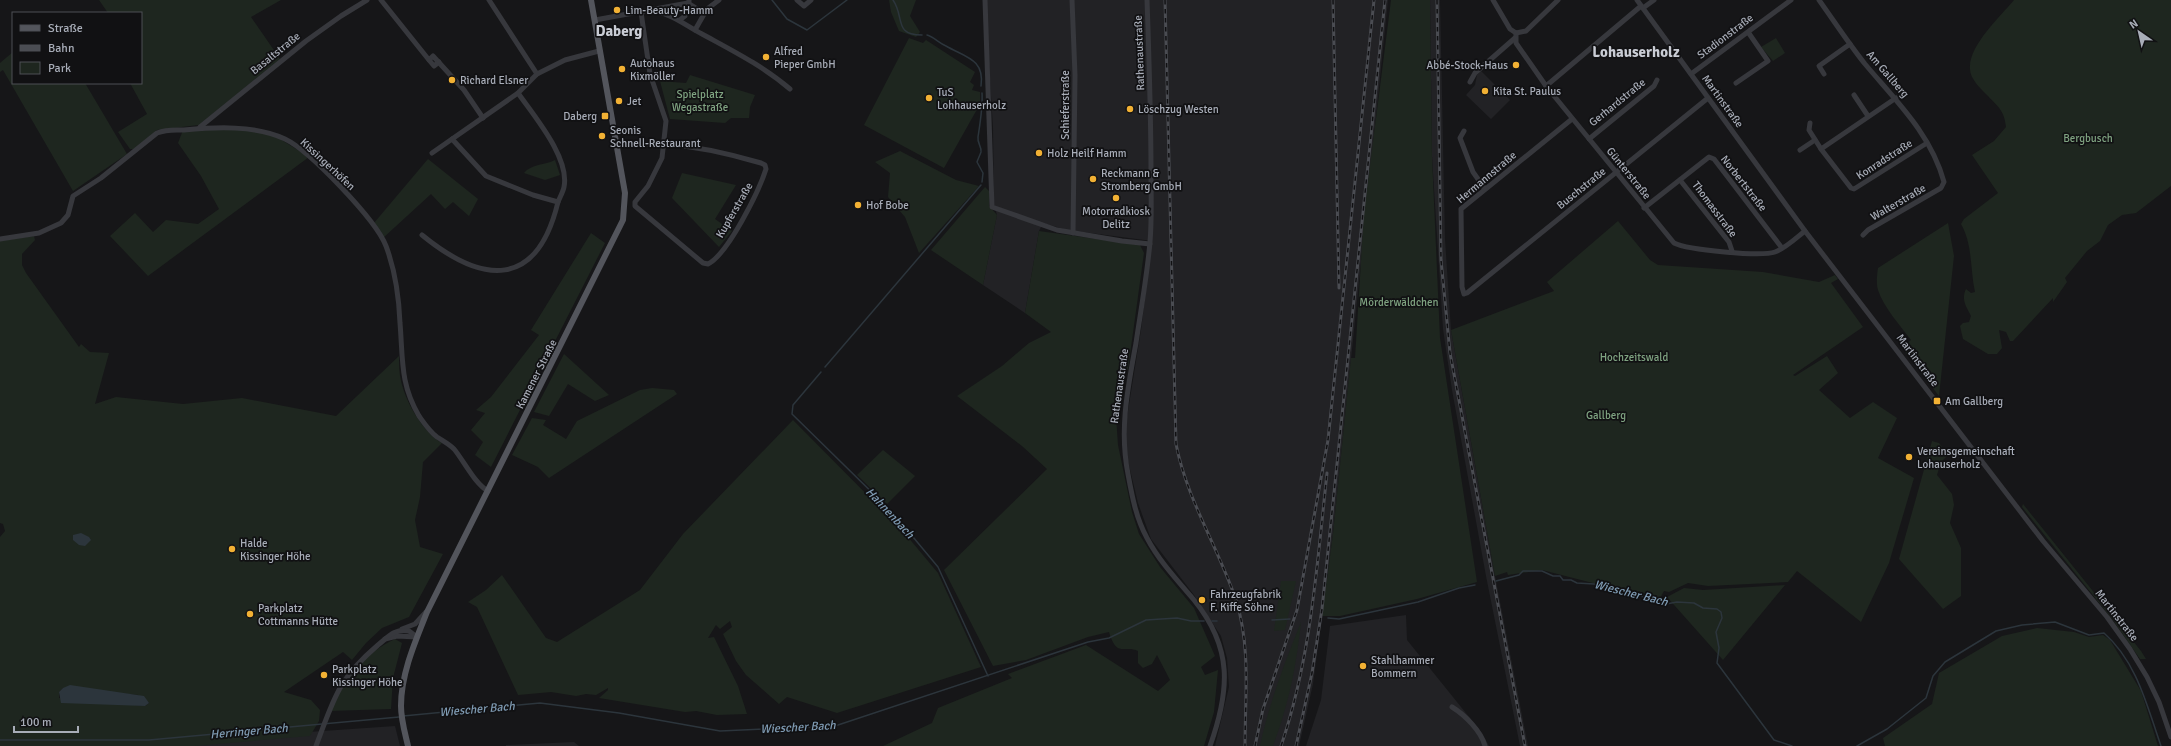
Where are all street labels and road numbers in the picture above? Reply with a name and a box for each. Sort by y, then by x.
street label: Stadionstraße [1695,11,1756,62]
street label: Rathenaustraße [1132,15,1147,91]
street label: Basaltstraße [248,29,303,77]
street label: Am Gallberg [1864,48,1912,101]
street label: Schieferstraße [1059,70,1072,140]
street label: Martinstraße [1699,72,1746,130]
street label: Gerhardstraße [1587,76,1648,129]
street label: Kissingerhöfen [298,136,358,193]
street label: Konradstraße [1854,137,1915,182]
street label: Günterstraße [1604,145,1653,202]
street label: Hermannstraße [1454,149,1519,206]
street label: Norbertstraße [1718,153,1769,214]
street label: Buschstraße [1554,165,1608,212]
street label: Thomasstraße [1689,179,1740,240]
street label: Kupferstraße [713,180,756,240]
street label: Walterstraße [1868,181,1928,223]
street label: Martinstraße [1894,332,1942,389]
street label: Kamener Straße [513,337,560,411]
street label: Rathenaustraße [1108,348,1131,424]
street label: Martinstraße [2092,587,2141,644]

